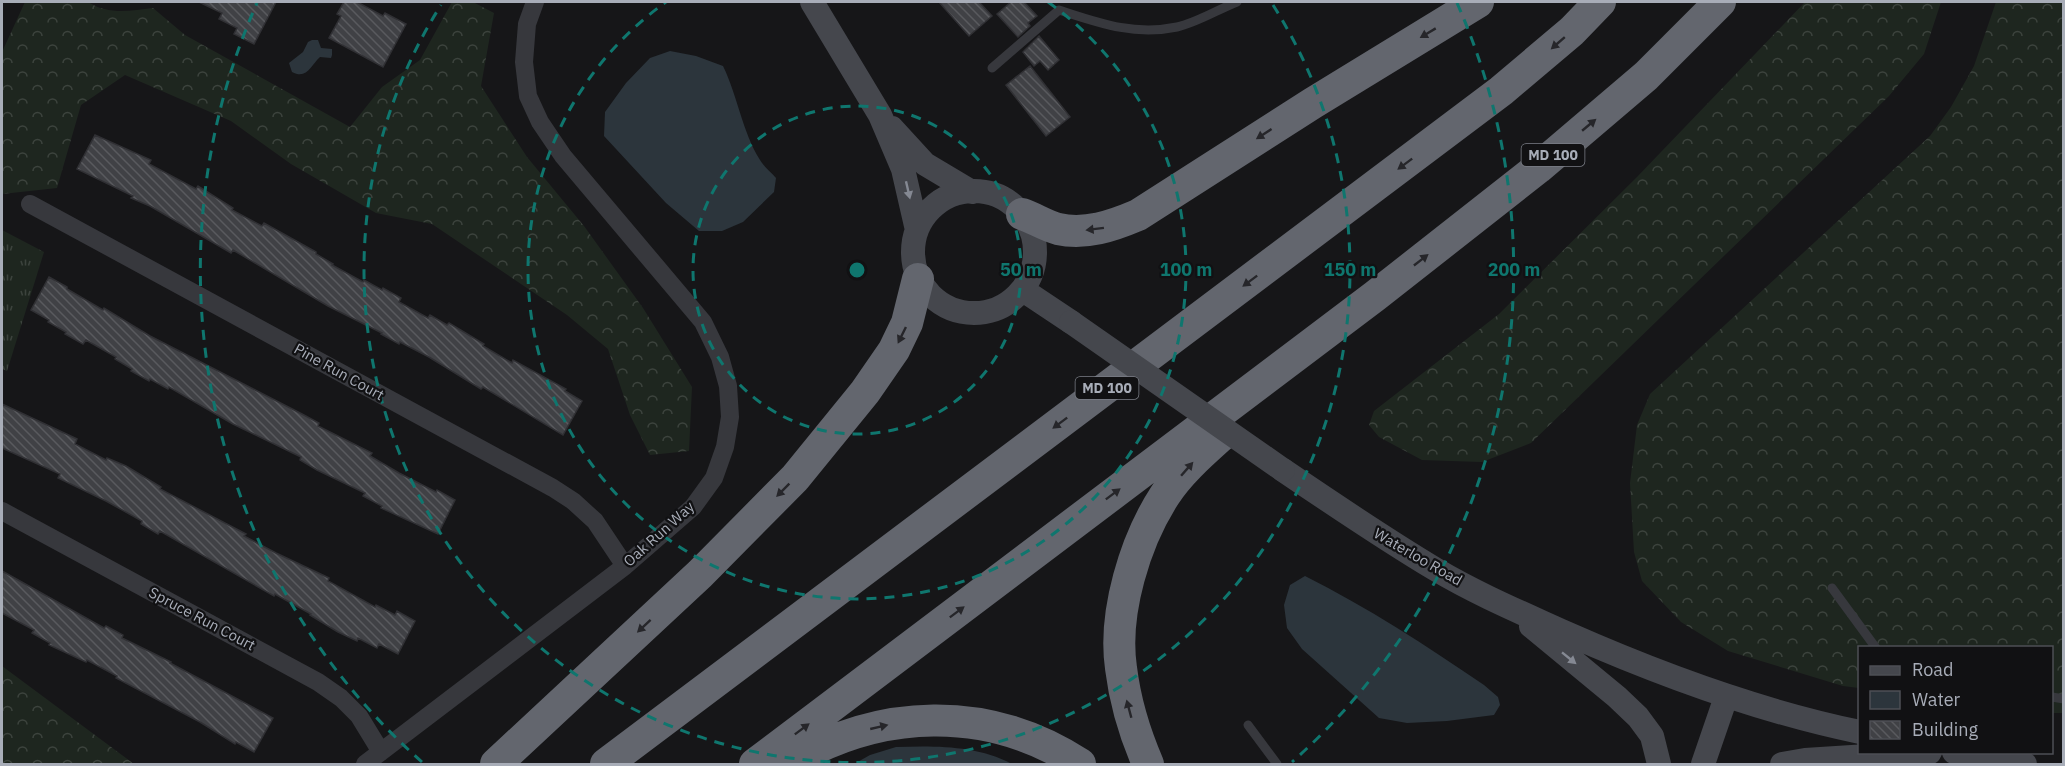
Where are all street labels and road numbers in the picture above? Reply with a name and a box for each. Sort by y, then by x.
road number: MD 100 [1522,144,1584,166]
street label: Pine Run Court [291,339,388,404]
road number: MD 100 [1076,377,1138,399]
street label: Oak Run Way [619,496,698,570]
street label: Waterloo Road [1371,524,1466,590]
street label: Spruce Run Court [146,582,259,655]

